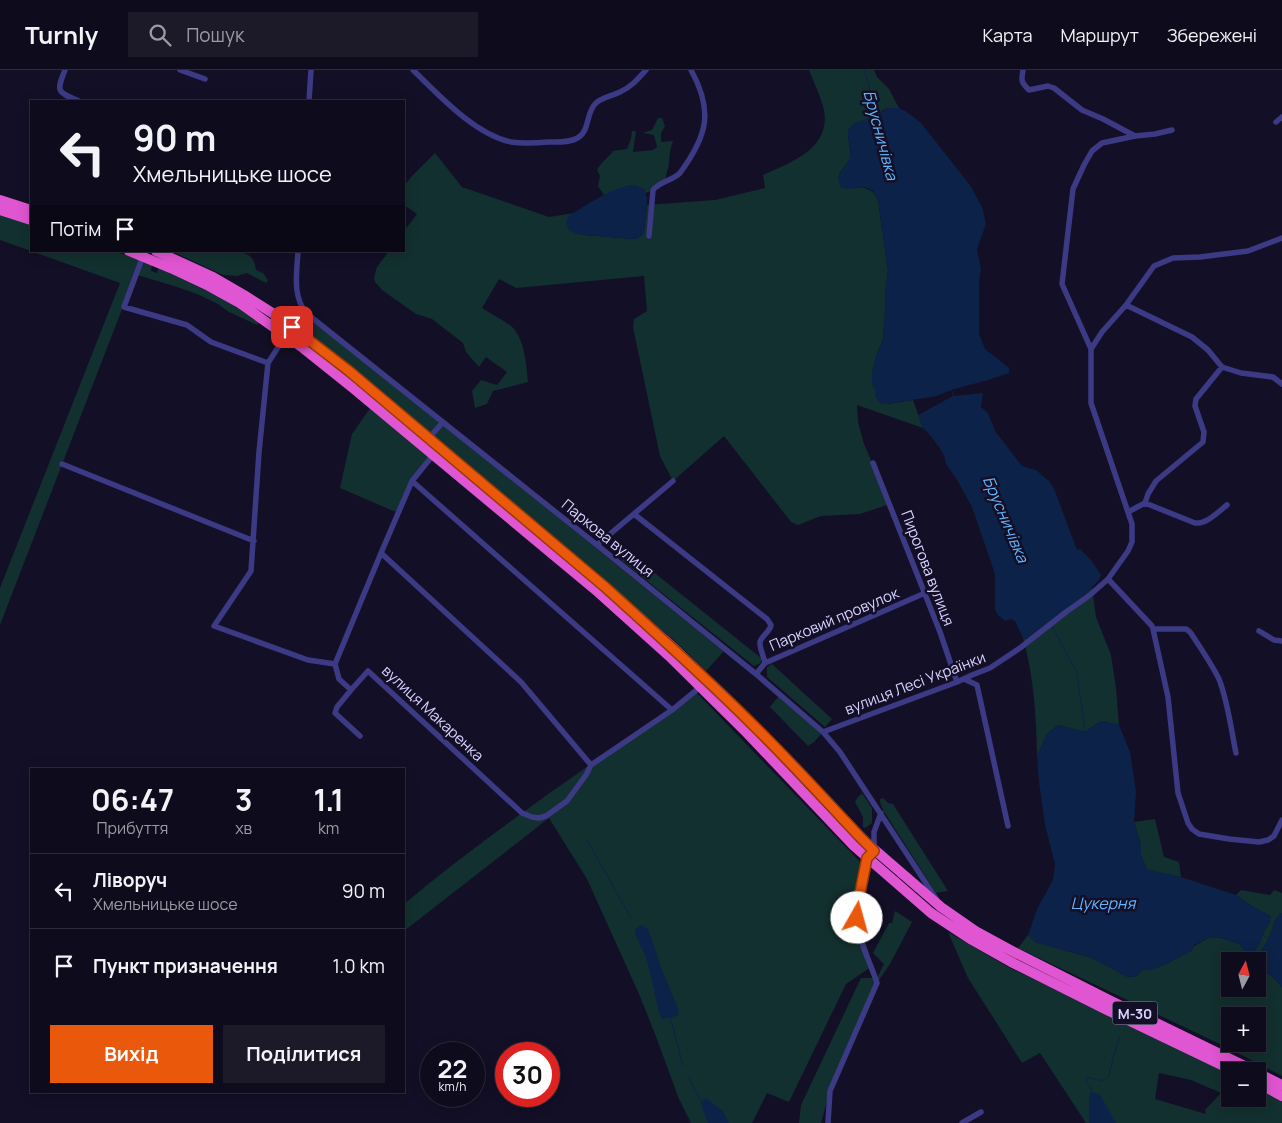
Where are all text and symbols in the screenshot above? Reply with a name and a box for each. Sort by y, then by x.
search box [128,12,478,57]
text: Turnly [25,18,98,51]
icon: search [146,21,174,49]
text: Пошук [186,22,244,48]
text: Карта [982,23,1032,47]
text: Маршрут [1060,23,1139,47]
text: Збережені [1167,23,1257,47]
water label: Брусничівка [858,88,904,183]
text: 90 m [133,114,216,162]
icon: left [50,120,115,185]
text: Хмельницьке шосе [133,159,332,189]
icon: arrive [111,215,139,243]
text: Потім [50,216,101,242]
pin [271,306,313,348]
icon: arrive [278,313,306,341]
water label: Брусничівка [978,472,1035,567]
street label: Паркова вулиця [557,494,659,582]
street label: Пирогова вулиця [896,507,960,629]
street label: Парковий провулок [766,582,902,656]
street label: вулиця Лесі Українки [841,646,989,720]
street label: вулиця Макаренка [377,660,489,766]
text: 06:47 [91,779,174,820]
text: 3 [235,779,252,820]
text: 1.1 [313,779,344,820]
text: Прибуття [97,817,168,839]
text: хв [235,817,252,839]
text: km [318,817,339,839]
text: Ліворуч [93,867,167,893]
icon: left [50,877,78,905]
text: 90 m [342,878,385,904]
position arrow [830,891,882,943]
water label: Цукерня [1071,892,1136,914]
text: Хмельницьке шосе [93,893,238,915]
icon: arrive [50,952,78,980]
north arrow [1221,952,1266,998]
map controls [1221,952,1266,1107]
text: Пункт призначення [93,953,278,979]
text: 1.0 km [333,953,385,979]
road number: М-30 [1112,1001,1158,1024]
button: + [1221,1007,1266,1052]
button: Вихід [50,1025,213,1083]
button: Поділитися [223,1025,385,1083]
speed limit sign: 30 [495,1042,560,1107]
text: 22 [438,1051,467,1086]
button: − [1221,1062,1266,1107]
text: km/h [439,1078,466,1095]

